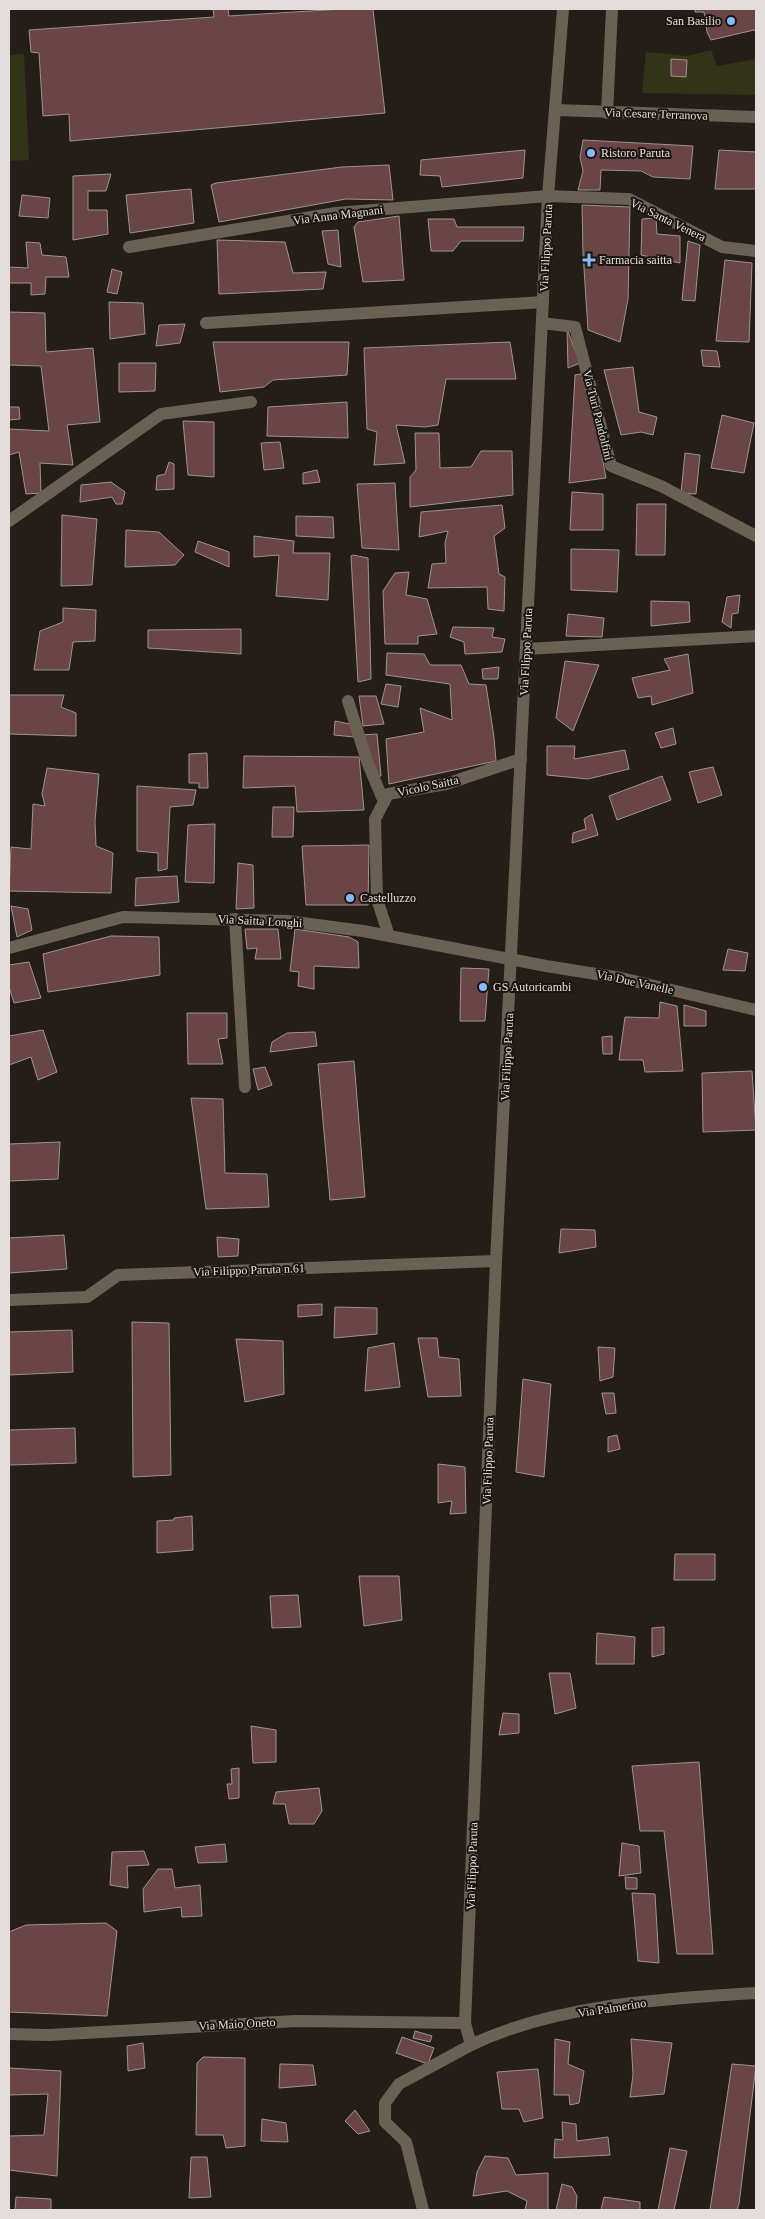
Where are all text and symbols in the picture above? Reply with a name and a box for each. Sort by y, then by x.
place label: San Basilio [666,14,721,28]
marker: San Basilio [725,15,737,27]
street label: Via Cesare Terranova [604,105,709,123]
place label: Ristoro Paruta [601,146,671,160]
marker: Ristoro Paruta [585,147,597,159]
street label: Via Santa Venera [628,196,709,245]
street label: Via Anna Magnani [292,202,384,227]
street label: Via Filippo Paruta [537,203,555,292]
place label: Farmacia saitta [599,253,673,267]
marker: Farmacia saitta [583,254,595,266]
street label: Via Turi Pandolfini [580,368,616,462]
street label: Via Filippo Paruta [517,607,535,696]
street label: Vicolo Saitta [396,773,461,799]
place label: Castelluzzo [360,891,416,905]
marker: Castelluzzo [344,892,356,904]
street label: Via Saitta Longhi [217,912,303,930]
street label: Via Due Vanelle [595,967,675,997]
place label: GS Autoricambi [493,980,572,994]
marker: GS Autoricambi [477,981,489,993]
street label: Via Filippo Paruta [498,1012,516,1101]
street label: Via Filippo Paruta n.61 [193,1261,305,1279]
street label: Via Filippo Paruta [479,1416,497,1505]
street label: Via Filippo Paruta [463,1821,481,1910]
street label: Via Palmerino [577,1996,647,2020]
street label: Via Maio Oneto [198,2015,276,2033]

